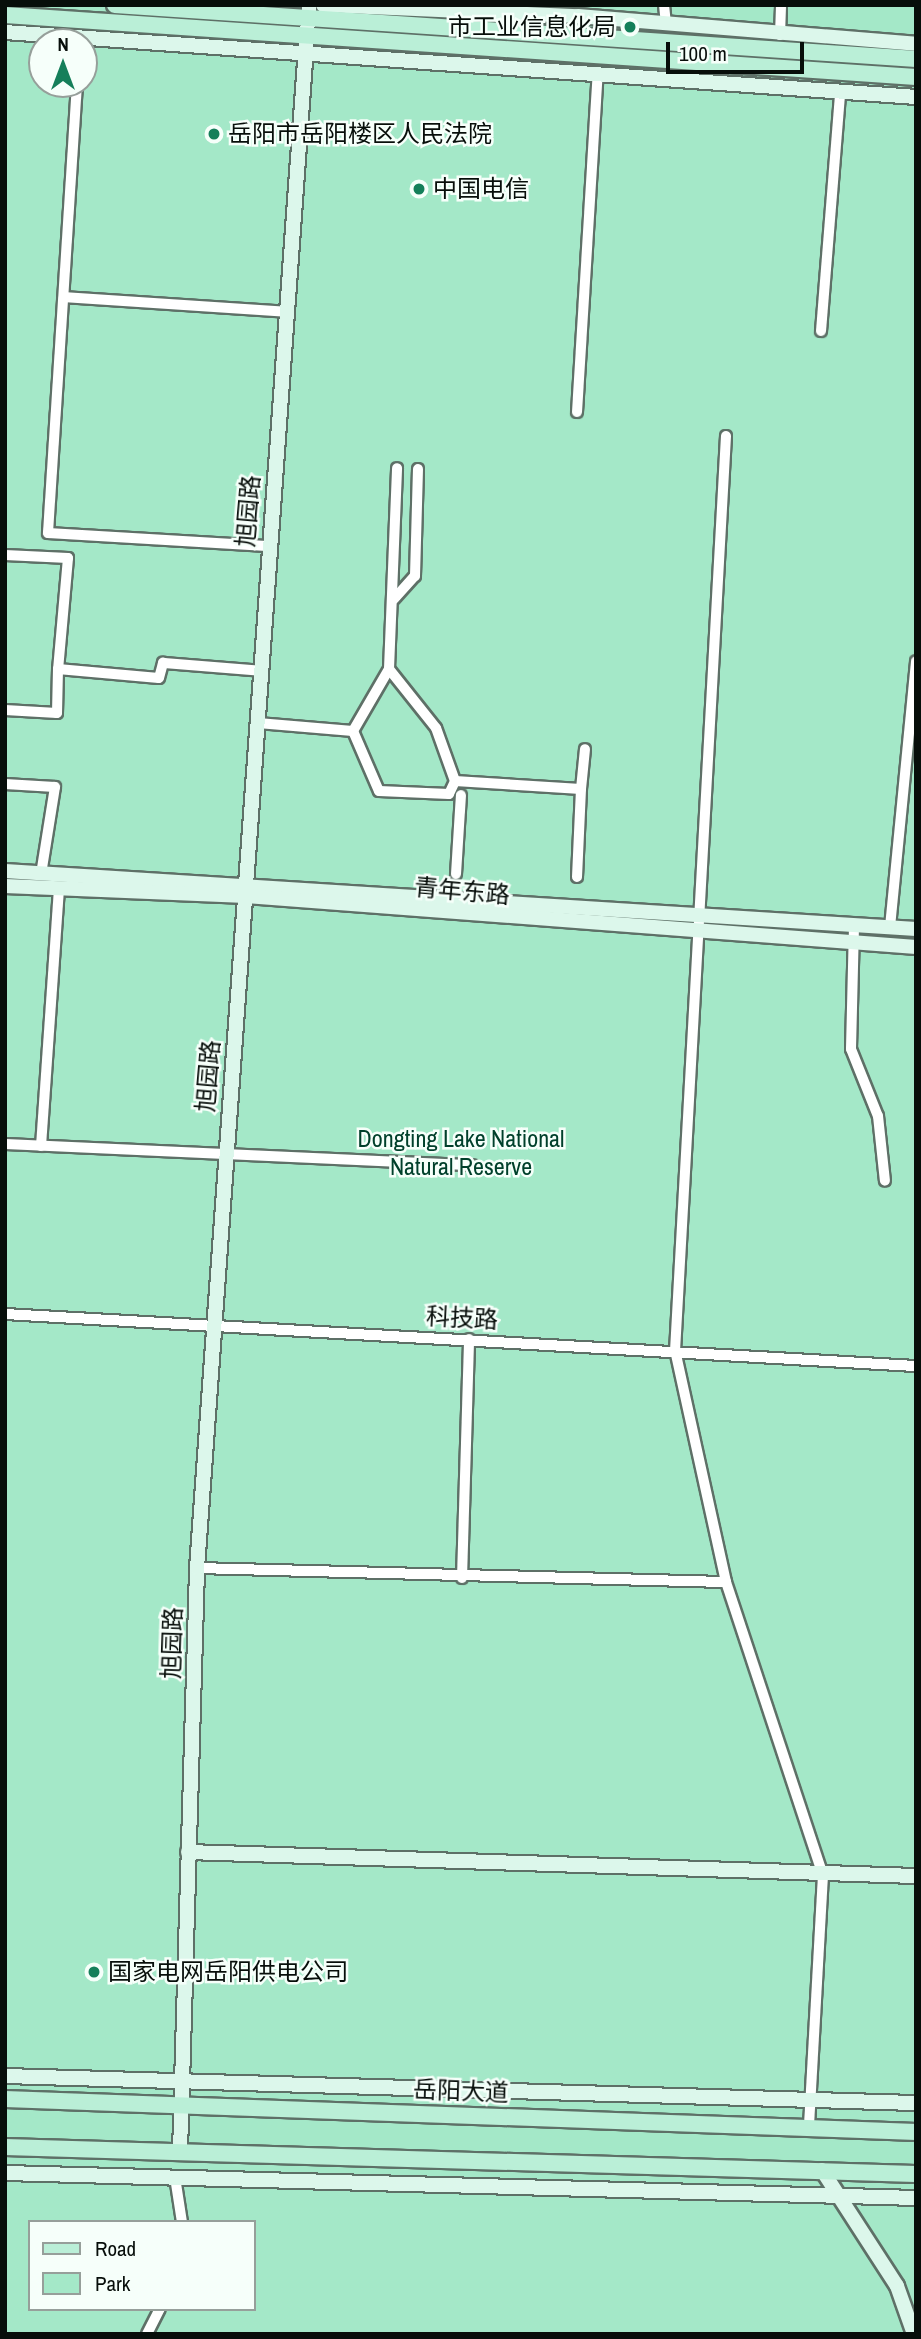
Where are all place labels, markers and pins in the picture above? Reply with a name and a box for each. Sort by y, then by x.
place label: 市工业信息化局 [448,13,616,41]
marker: 市工业信息化局 [622,19,638,35]
place label: 岳阳市岳阳楼区人民法院 [228,120,492,148]
marker: 岳阳市岳阳楼区人民法院 [206,126,222,142]
place label: 中国电信 [433,175,529,203]
marker: 中国电信 [411,181,427,197]
place label: 国家电网岳阳供电公司 [108,1958,348,1986]
marker: 国家电网岳阳供电公司 [86,1964,102,1980]

